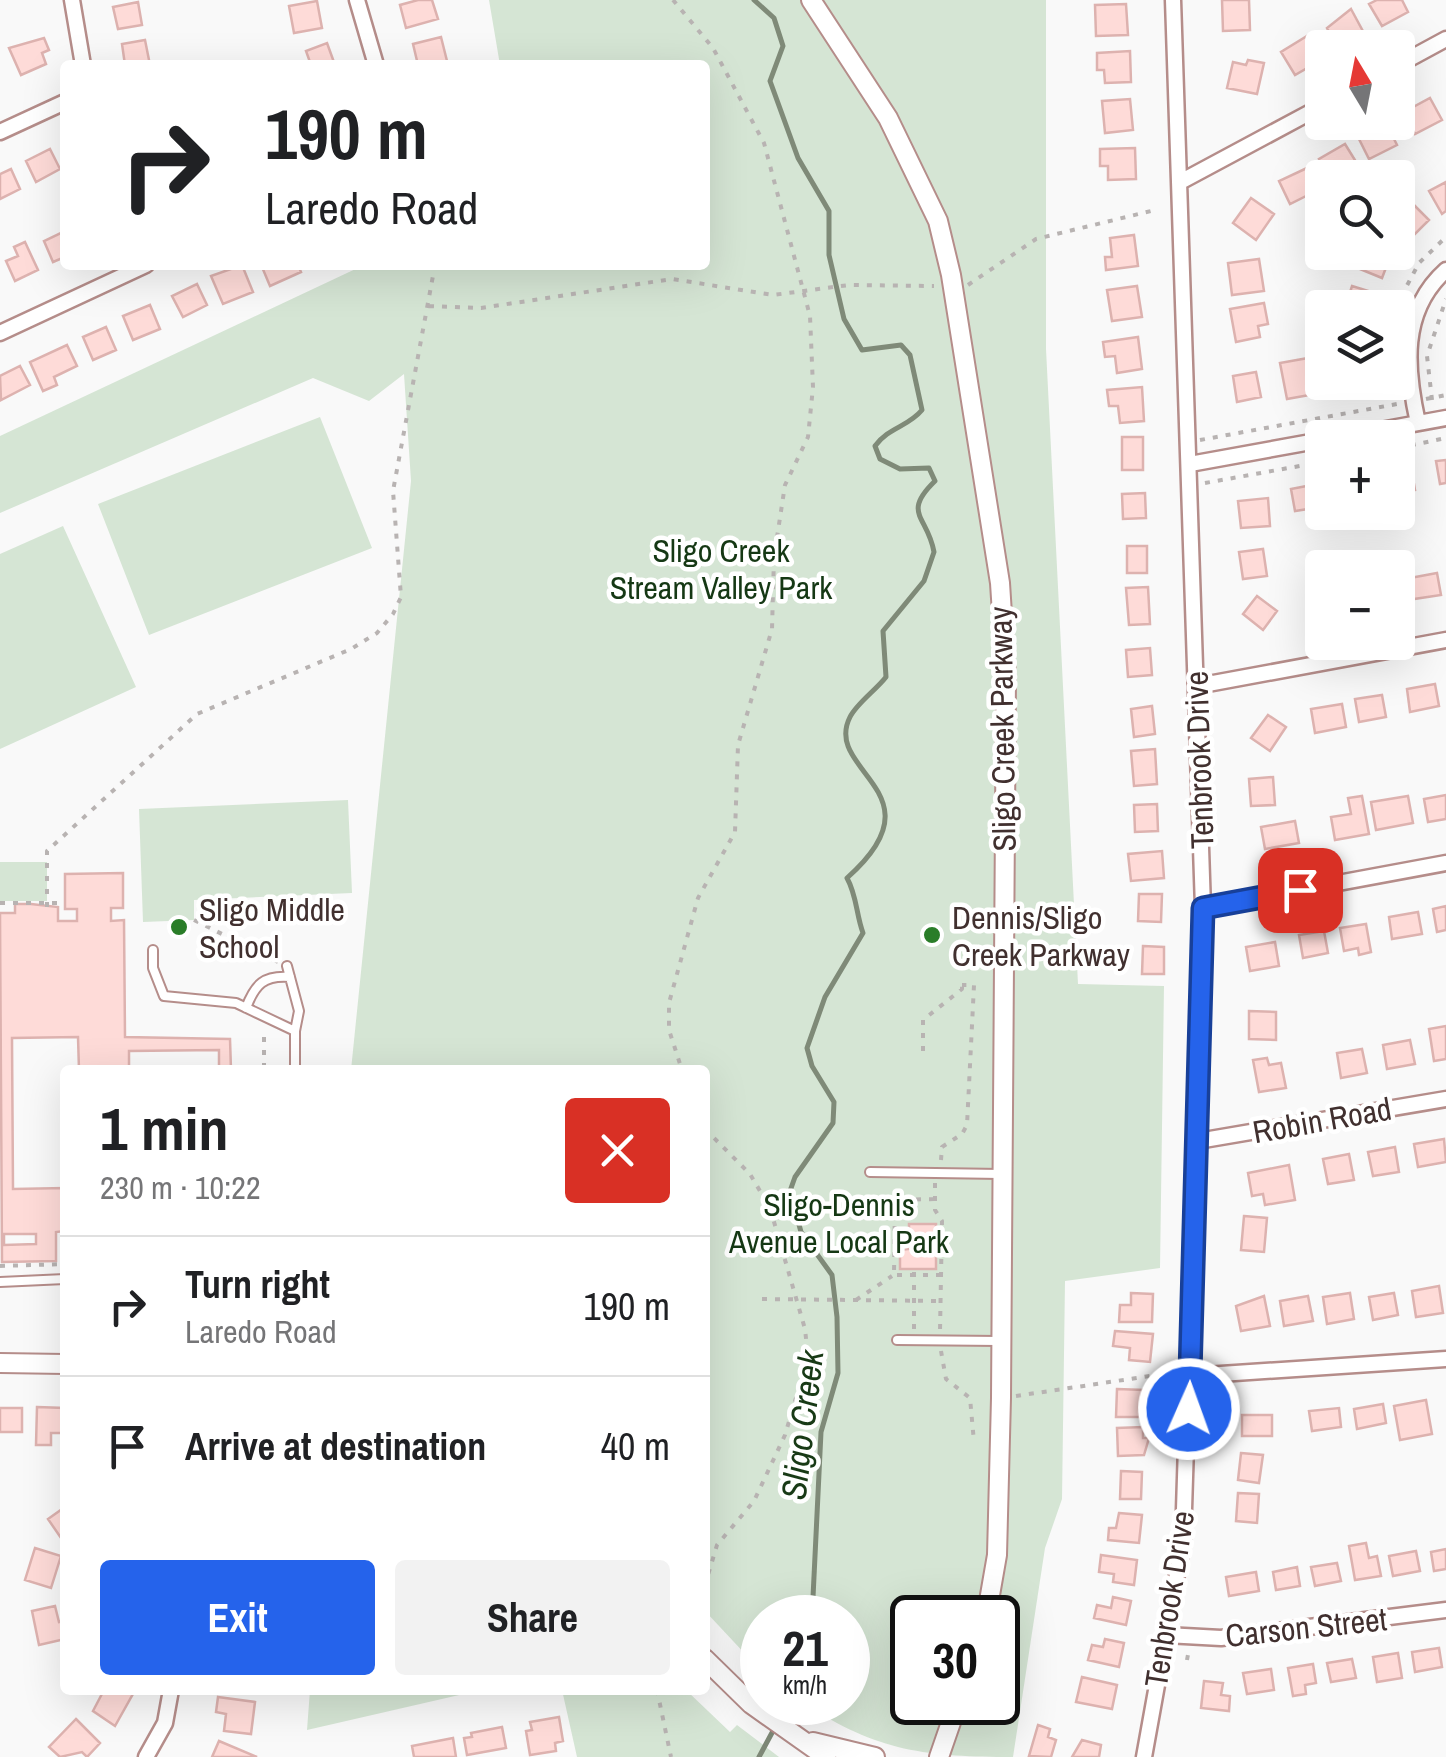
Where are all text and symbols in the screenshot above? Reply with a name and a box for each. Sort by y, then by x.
north arrow [1305,30,1415,140]
map controls [1305,30,1415,660]
text: 190 m [265,87,428,181]
icon: right [100,100,230,230]
button: search [1305,160,1415,270]
text: Laredo Road [265,177,478,238]
button: layers [1305,290,1415,400]
button: + [1305,420,1415,530]
park label: Sligo Creek Stream Valley Park [610,529,833,609]
button: − [1305,550,1415,660]
street label: Sligo Creek Parkway [978,606,1026,852]
street label: Tenbrook Drive [1174,670,1224,850]
pin [1258,848,1343,933]
icon: arrive [1273,863,1328,918]
place label: Sligo Middle School [199,888,345,968]
place label: Dennis/Sligo Creek Parkway [952,896,1130,976]
marker: Sligo Middle School [168,916,190,938]
marker: Dennis/Sligo Creek Parkway [921,924,943,946]
street label: Robin Road [1249,1087,1395,1153]
text: 1 min [100,1088,229,1169]
button: close [565,1098,670,1203]
text: 230 m · 10:22 [100,1166,260,1209]
park label: Sligo-Dennis Avenue Local Park [728,1183,950,1263]
text: Turn right [185,1259,330,1310]
icon: right [100,1279,155,1334]
text: 190 m [583,1281,670,1332]
text: Laredo Road [185,1310,337,1353]
water label: Sligo Creek [770,1346,835,1502]
position arrow [1137,1357,1241,1461]
icon: arrive [100,1419,155,1474]
text: Arrive at destination [185,1421,486,1472]
text: 40 m [601,1421,670,1472]
street label: Tenbrook Drive [1134,1508,1204,1690]
button: Exit [100,1560,375,1675]
button: Share [395,1560,670,1675]
speed limit sign: 30 [890,1595,1020,1725]
street label: Carson Street [1223,1597,1389,1657]
text: 21 [782,1614,828,1682]
text: km/h [783,1668,827,1702]

